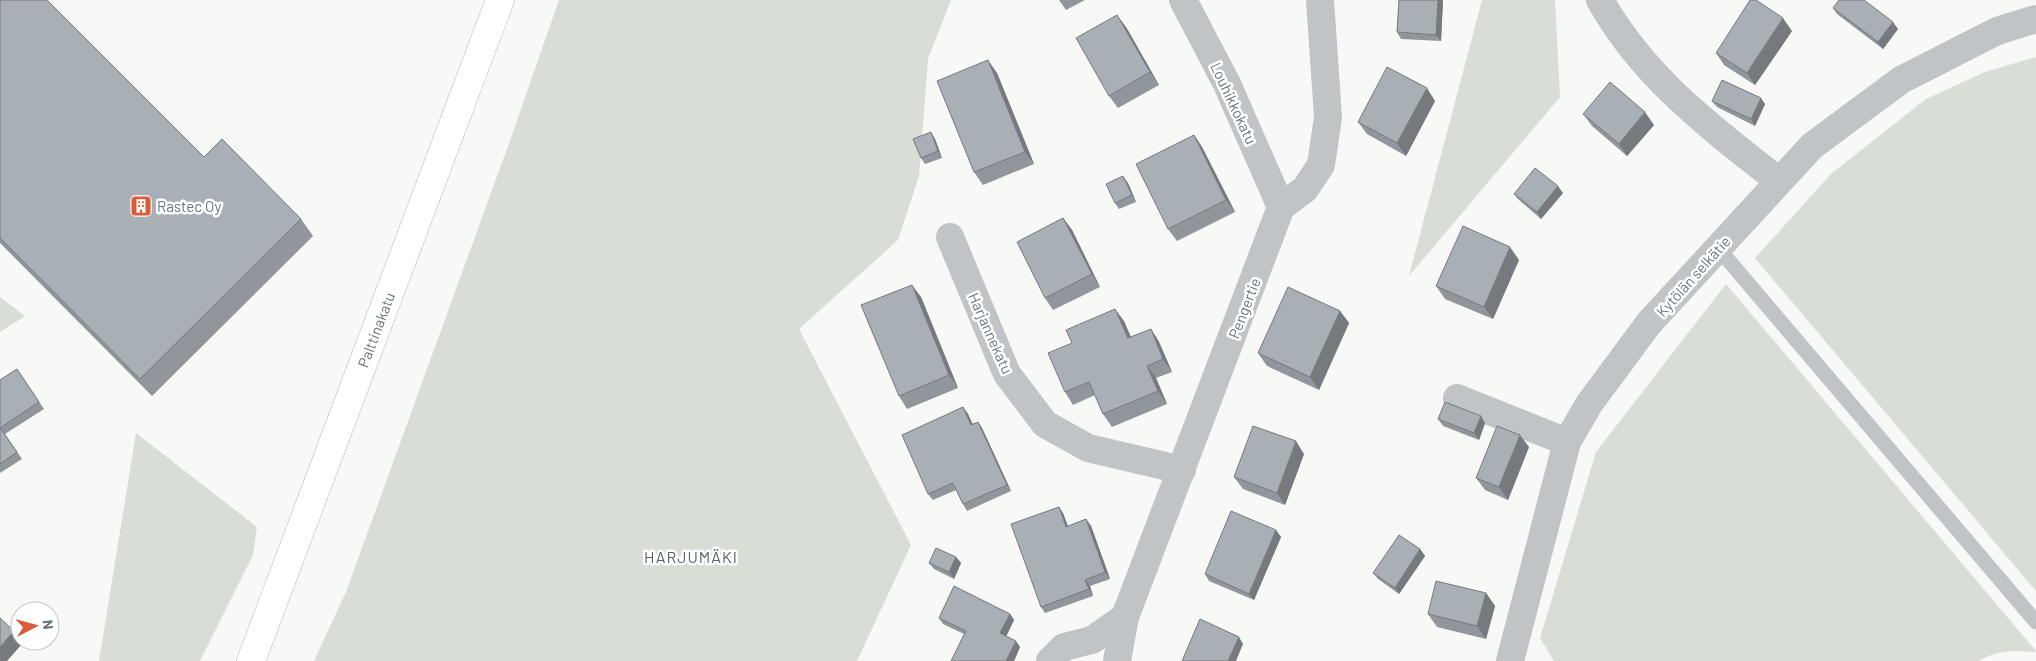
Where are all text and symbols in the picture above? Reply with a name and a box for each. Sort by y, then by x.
street label: Louhikkokatu [1207,59,1261,147]
building icon: Rastec Oy [129,194,153,218]
place label: Rastec Oy [157,197,221,215]
street label: Kytölän selkätie [1652,232,1734,320]
street label: Pengertie [1224,275,1264,341]
street label: Palttinakatu [353,290,398,370]
street label: Harjannekatu [965,290,1017,376]
district label: HARJUMÄKI [644,547,738,566]
north arrow [10,601,60,651]
text: N [39,619,57,630]

